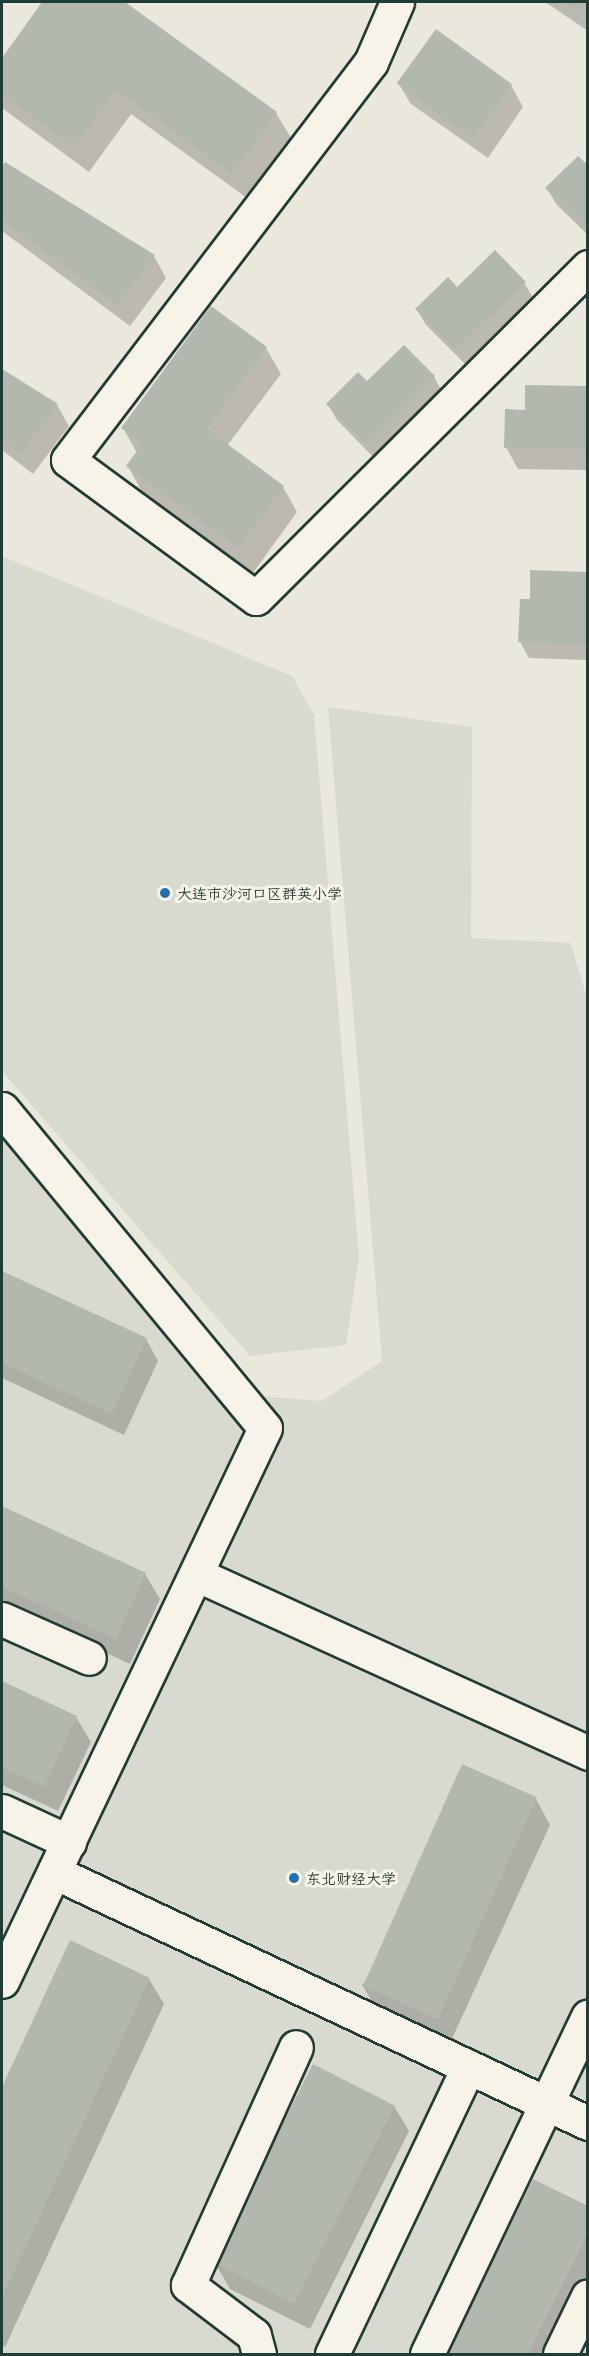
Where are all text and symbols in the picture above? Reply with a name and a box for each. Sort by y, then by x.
place label: 大连市沙河口区群英小学 [177,884,342,902]
marker: 大连市沙河口区群英小学 [158,886,172,900]
place label: 东北财经大学 [306,1869,396,1887]
marker: 东北财经大学 [287,1871,301,1885]

